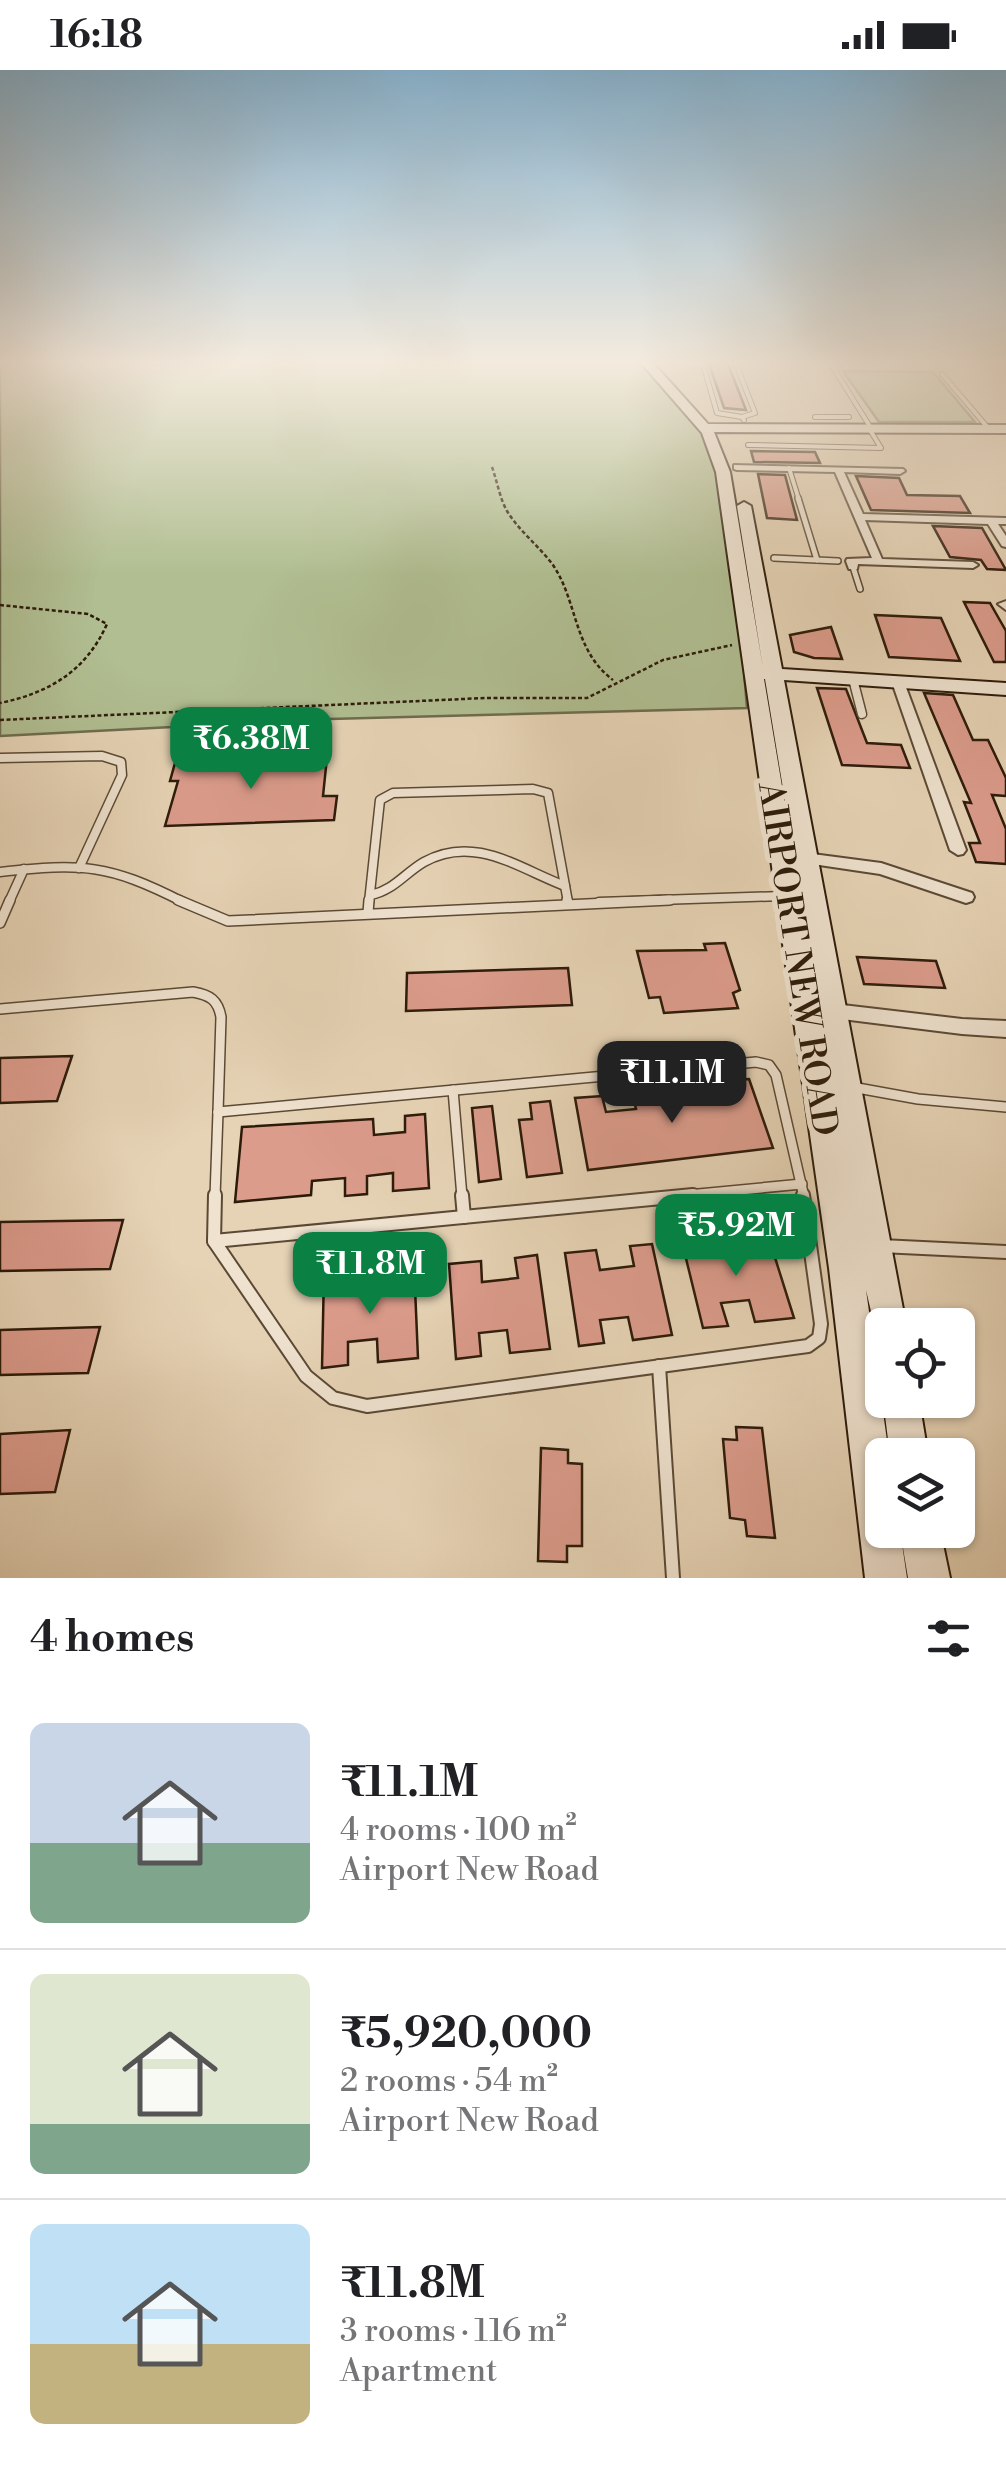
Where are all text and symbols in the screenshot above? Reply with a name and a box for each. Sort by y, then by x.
text: 16:18 [50,12,143,59]
pin: ₹6.38M [170,707,332,792]
text: ₹6.38M [192,719,310,759]
street label: AIRPORT NEW ROAD [748,778,846,1139]
pin: ₹11.1M [591,1041,753,1126]
text: ₹11.1M [619,1053,725,1093]
pin: ₹5.92M [655,1194,817,1279]
text: ₹5.92M [677,1206,795,1246]
pin: ₹11.8M [289,1232,451,1317]
text: ₹11.8M [315,1244,425,1284]
map controls [865,1308,975,1548]
button: locate [865,1308,975,1418]
button: layers [865,1438,975,1548]
icon: filters [921,1611,976,1666]
text: 4 homes [30,1612,194,1665]
text: ₹11.1M [340,1757,478,1810]
icon: home [110,1763,230,1883]
text: 4 rooms · 100 m² [340,1810,577,1850]
text: Airport New Road [340,1850,599,1890]
text: ₹5,920,000 [340,2008,592,2061]
icon: home [110,2014,230,2134]
text: 2 rooms · 54 m² [340,2061,558,2101]
text: Airport New Road [340,2101,599,2141]
text: ₹11.8M [340,2258,485,2311]
icon: home [110,2264,230,2384]
text: 3 rooms · 116 m² [340,2311,567,2351]
text: Apartment [340,2351,497,2391]

